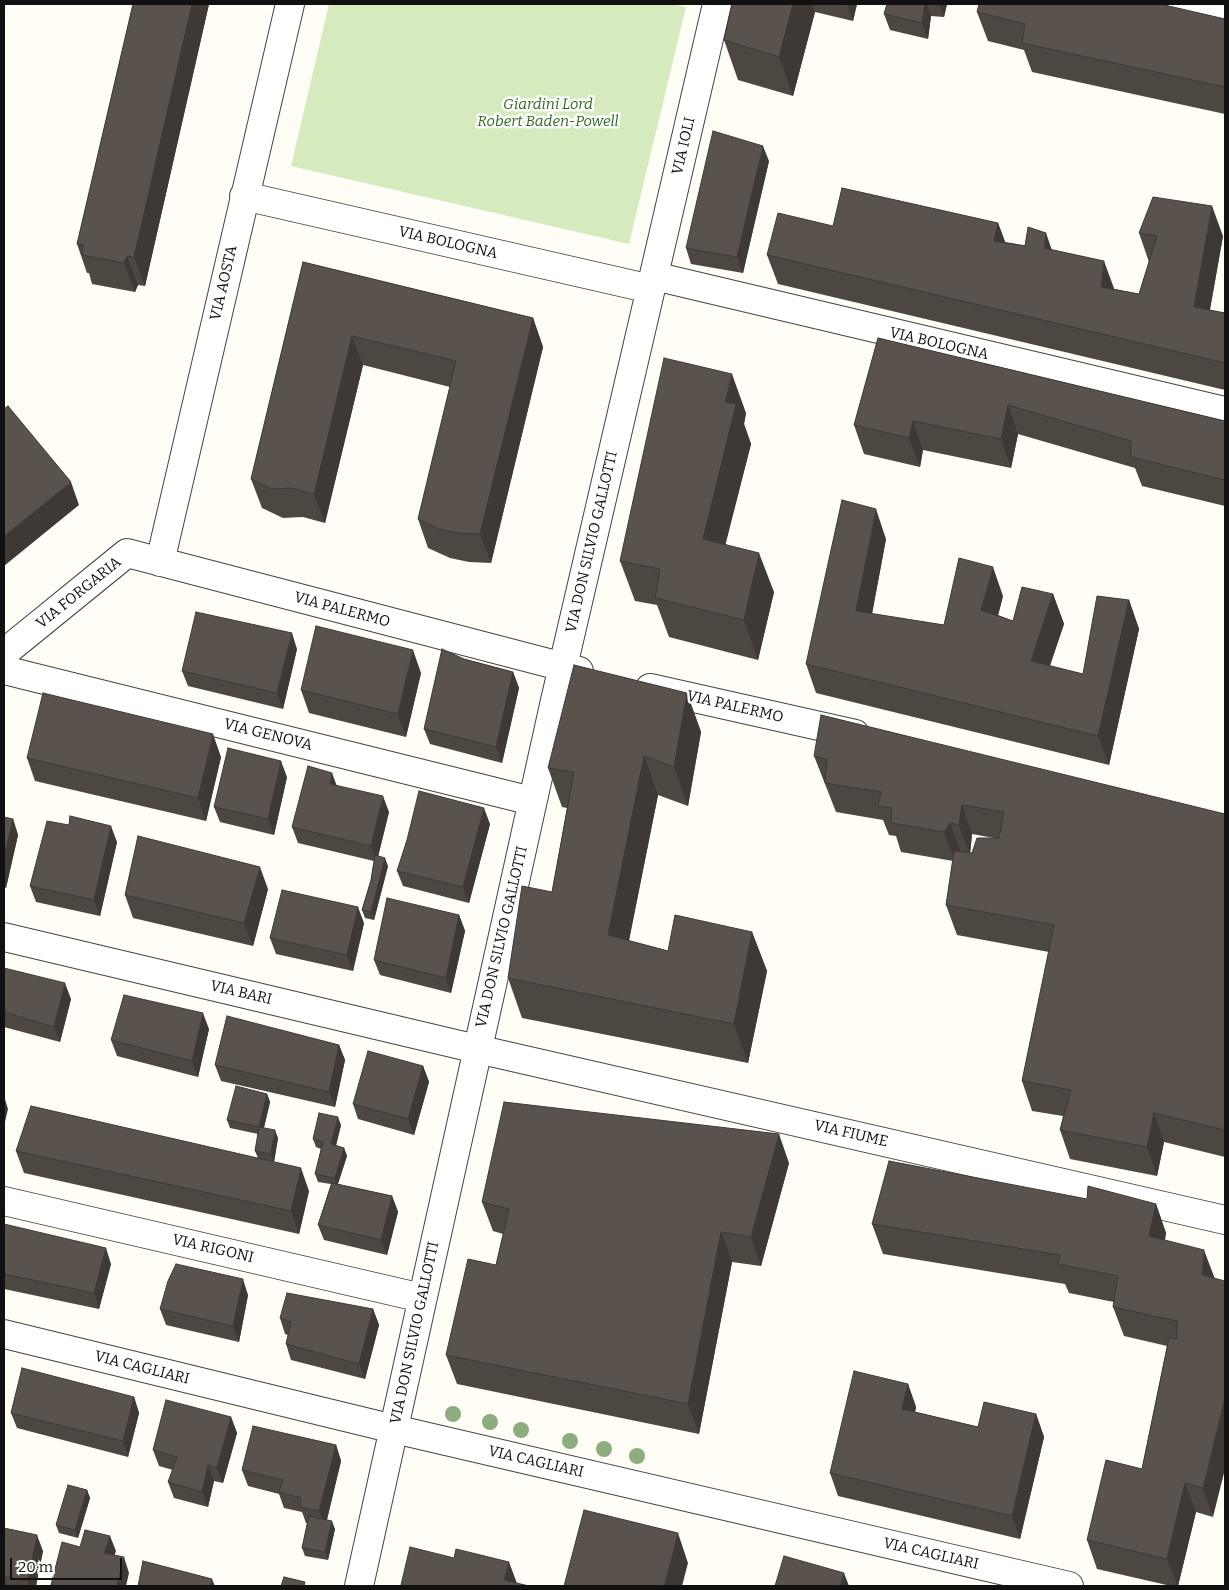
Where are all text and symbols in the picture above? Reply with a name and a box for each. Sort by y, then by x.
park label: Giardini Lord Robert Baden-Powell [477,96,619,131]
street label: VIA IOLI [669,115,699,177]
street label: VIA BOLOGNA [397,223,499,263]
street label: VIA AOSTA [207,244,241,322]
street label: VIA BOLOGNA [888,324,990,364]
street label: VIA DON SILVIO GALLOTTI [562,449,622,635]
street label: VIA FORGARIA [33,553,125,633]
street label: VIA PALERMO [292,589,392,631]
street label: VIA PALERMO [685,687,785,727]
street label: VIA GENOVA [222,715,314,755]
street label: VIA DON SILVIO GALLOTTI [472,844,532,1030]
street label: VIA BARI [208,977,274,1009]
street label: VIA FIUME [812,1117,890,1151]
street label: VIA RIGONI [171,1231,255,1267]
street label: VIA DON SILVIO GALLOTTI [387,1240,443,1426]
street label: VIA CAGLIARI [93,1347,191,1389]
street label: VIA CAGLIARI [487,1442,585,1482]
street label: VIA CAGLIARI [882,1534,980,1574]
scale bar [12,1548,125,1580]
text: 20 m [18,1558,53,1576]

